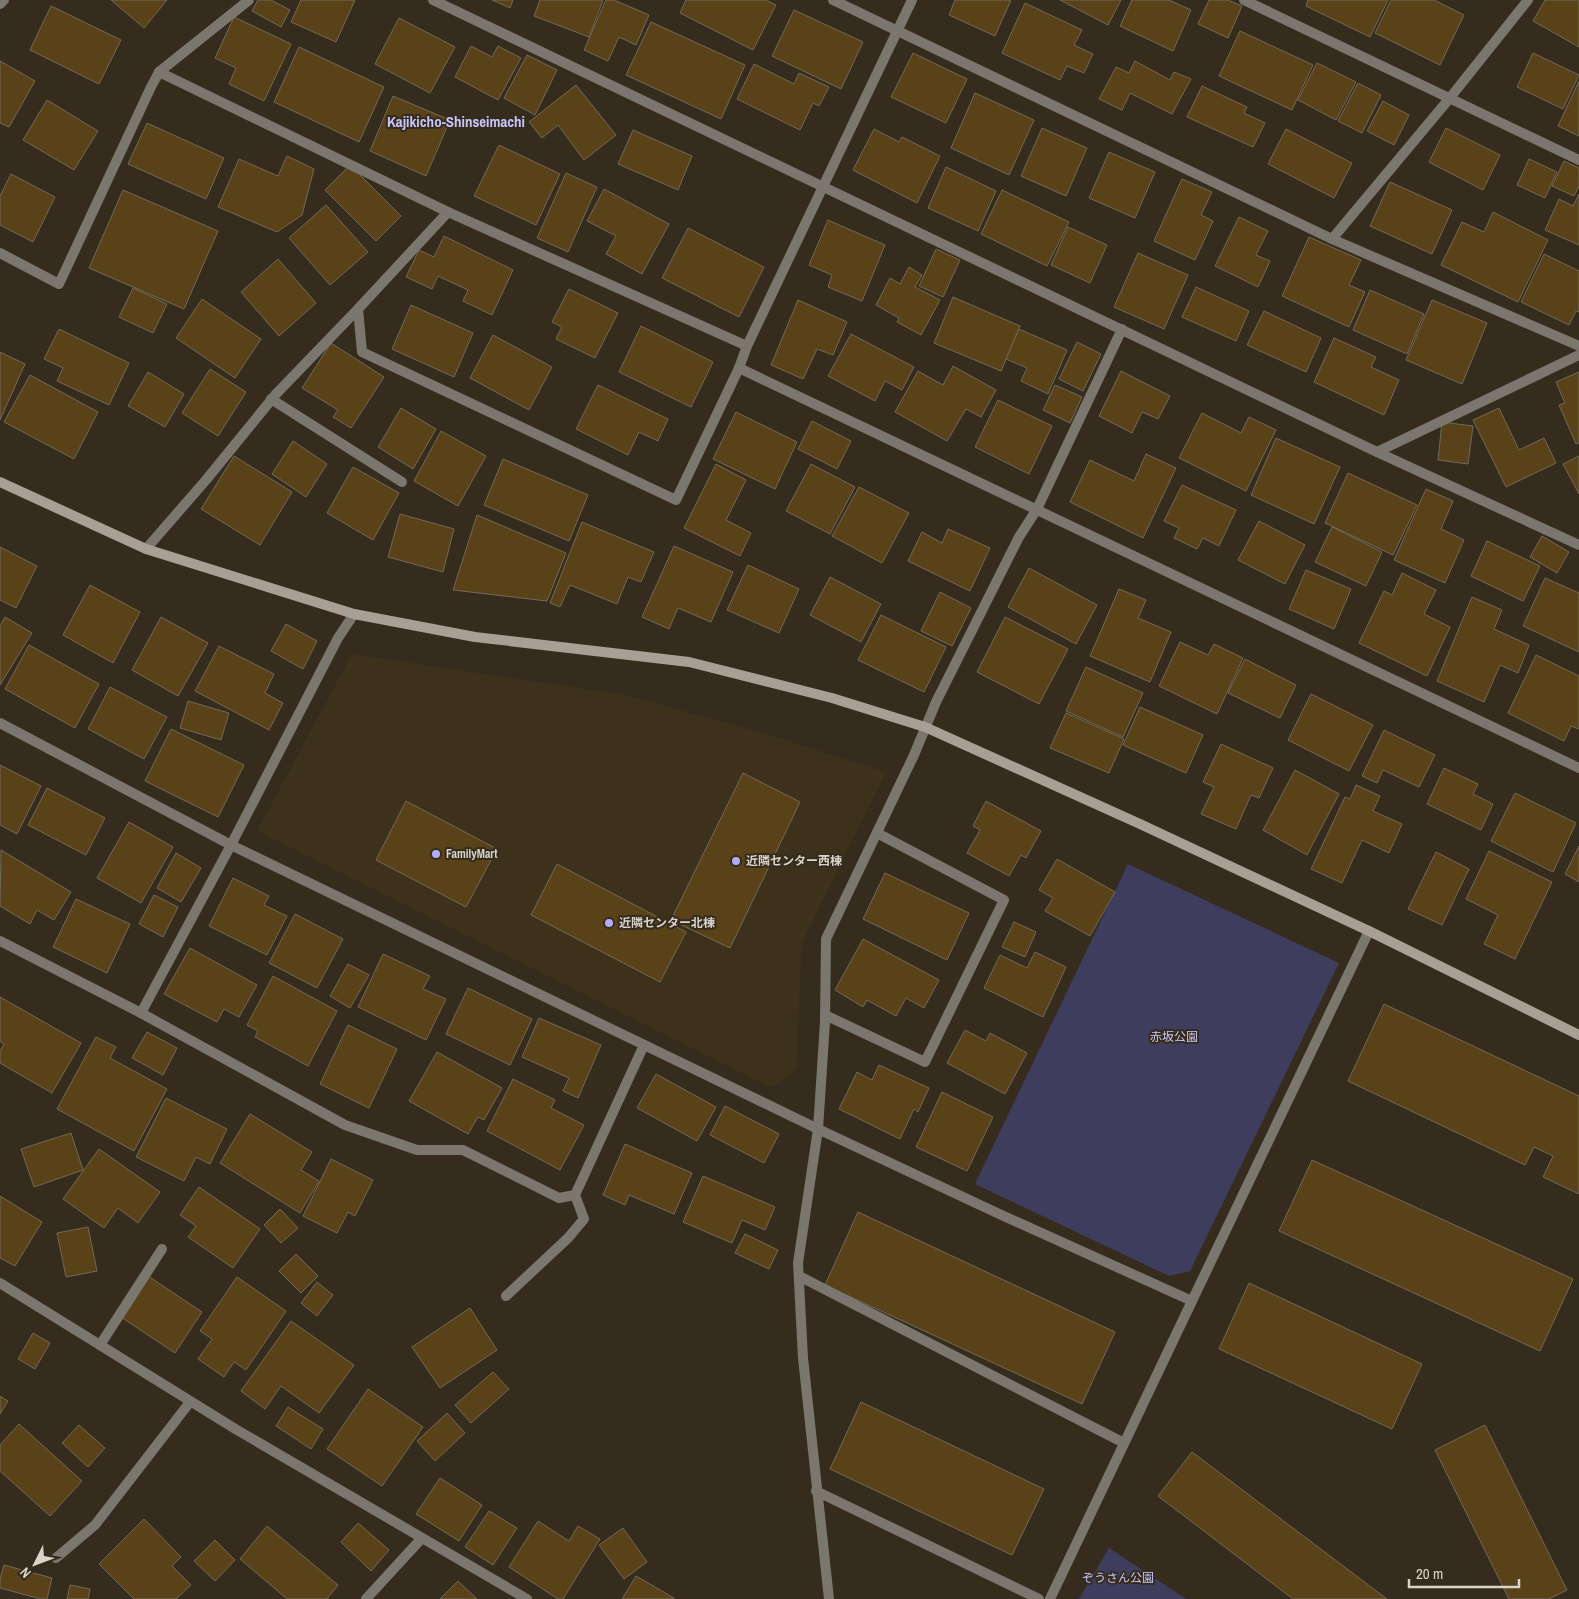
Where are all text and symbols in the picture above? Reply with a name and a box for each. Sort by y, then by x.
district label: Kajikicho-Shinseimachi [387,111,525,132]
place label: FamilyMart [446,846,498,862]
marker: FamilyMart [430,848,442,860]
place label: 近隣センター西棟 [746,853,842,869]
marker: 近隣センター西棟 [730,855,742,867]
place label: 近隣センター北棟 [619,915,715,931]
marker: 近隣センター北棟 [603,917,615,929]
park label: 赤坂公園 [1150,1029,1198,1045]
north arrow [10,1539,60,1589]
scale bar [1409,1556,1519,1588]
text: 20 m [1416,1563,1443,1584]
text: N [16,1564,35,1582]
park label: ぞうさん公園 [1082,1570,1154,1586]

